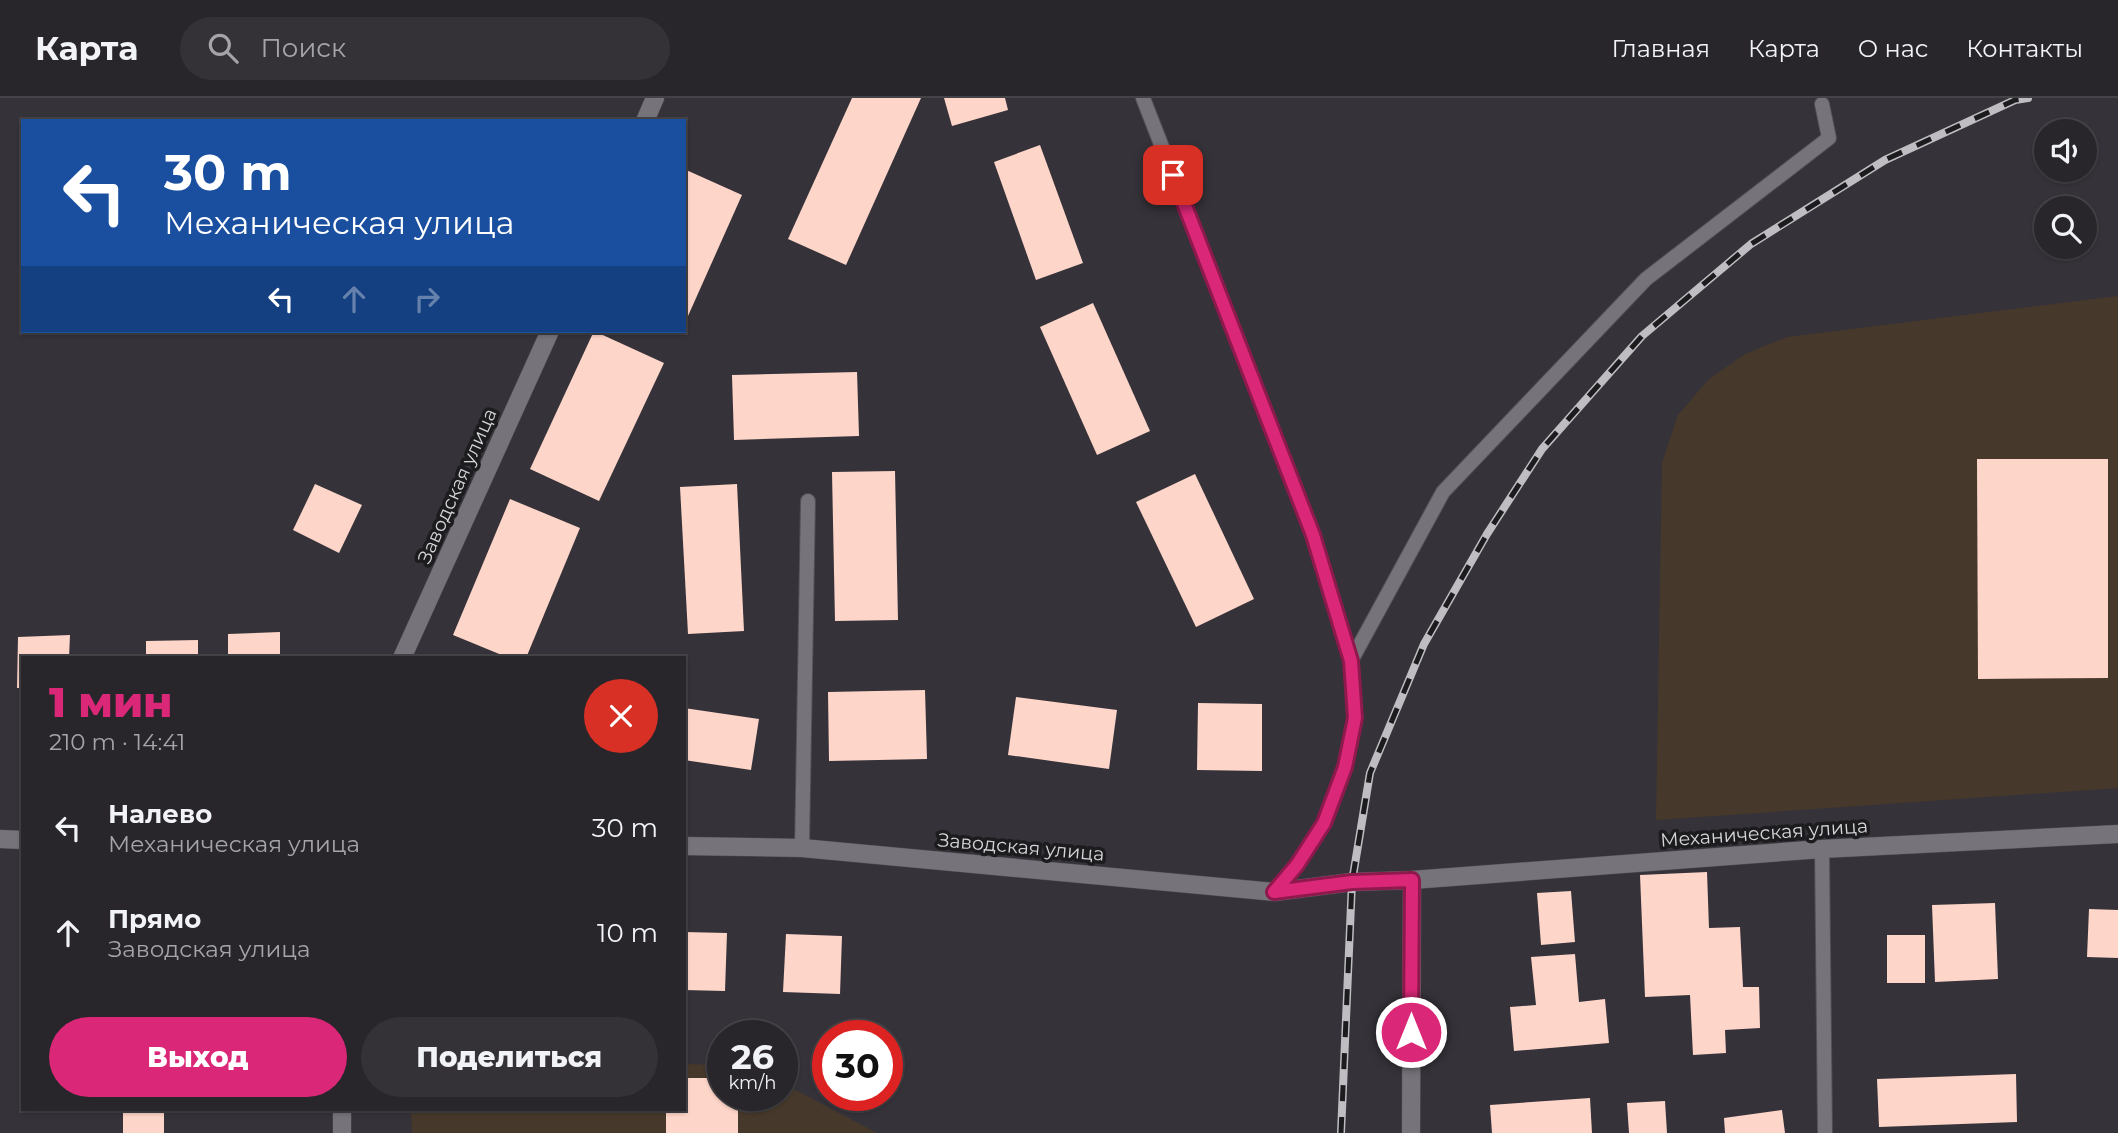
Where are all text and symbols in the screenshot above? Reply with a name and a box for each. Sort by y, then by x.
search box [180,17,670,80]
text: Карта [35,28,138,68]
icon: search [204,29,242,67]
text: Поиск [260,32,346,64]
text: Главная [1612,34,1710,63]
text: Карта [1748,34,1820,63]
text: О нас [1858,34,1928,63]
text: Контакты [1966,34,2083,63]
map controls [2034,119,2097,259]
button: sound [2034,119,2097,182]
text: 30 m [164,143,292,202]
pin [1143,145,1203,205]
icon: left [49,147,140,238]
icon: arrive [1154,156,1192,194]
button: search [2034,196,2097,259]
text: Механическая улица [164,203,514,242]
icon: left [262,280,300,318]
icon: ahead [335,280,373,318]
icon: right [408,280,446,318]
street label: Заводская улица [412,405,502,567]
text: 1 мин [49,676,173,728]
button: close [584,679,658,753]
text: 210 m · 14:41 [49,728,185,756]
text: Налево [108,798,212,830]
icon: left [49,809,87,847]
text: 30 m [592,812,658,844]
street label: Механическая улица [1659,814,1869,852]
street label: Заводская улица [937,828,1105,866]
text: Механическая улица [108,830,360,858]
text: Прямо [108,903,201,935]
icon: ahead [49,914,87,952]
text: 10 m [597,917,658,949]
text: Заводская улица [108,935,310,963]
position arrow [1374,995,1448,1069]
button: Выход [49,1017,347,1097]
button: Поделиться [361,1017,658,1097]
speed limit sign: 30 [812,1020,903,1111]
text: 26 [731,1035,774,1078]
text: km/h [728,1072,777,1094]

